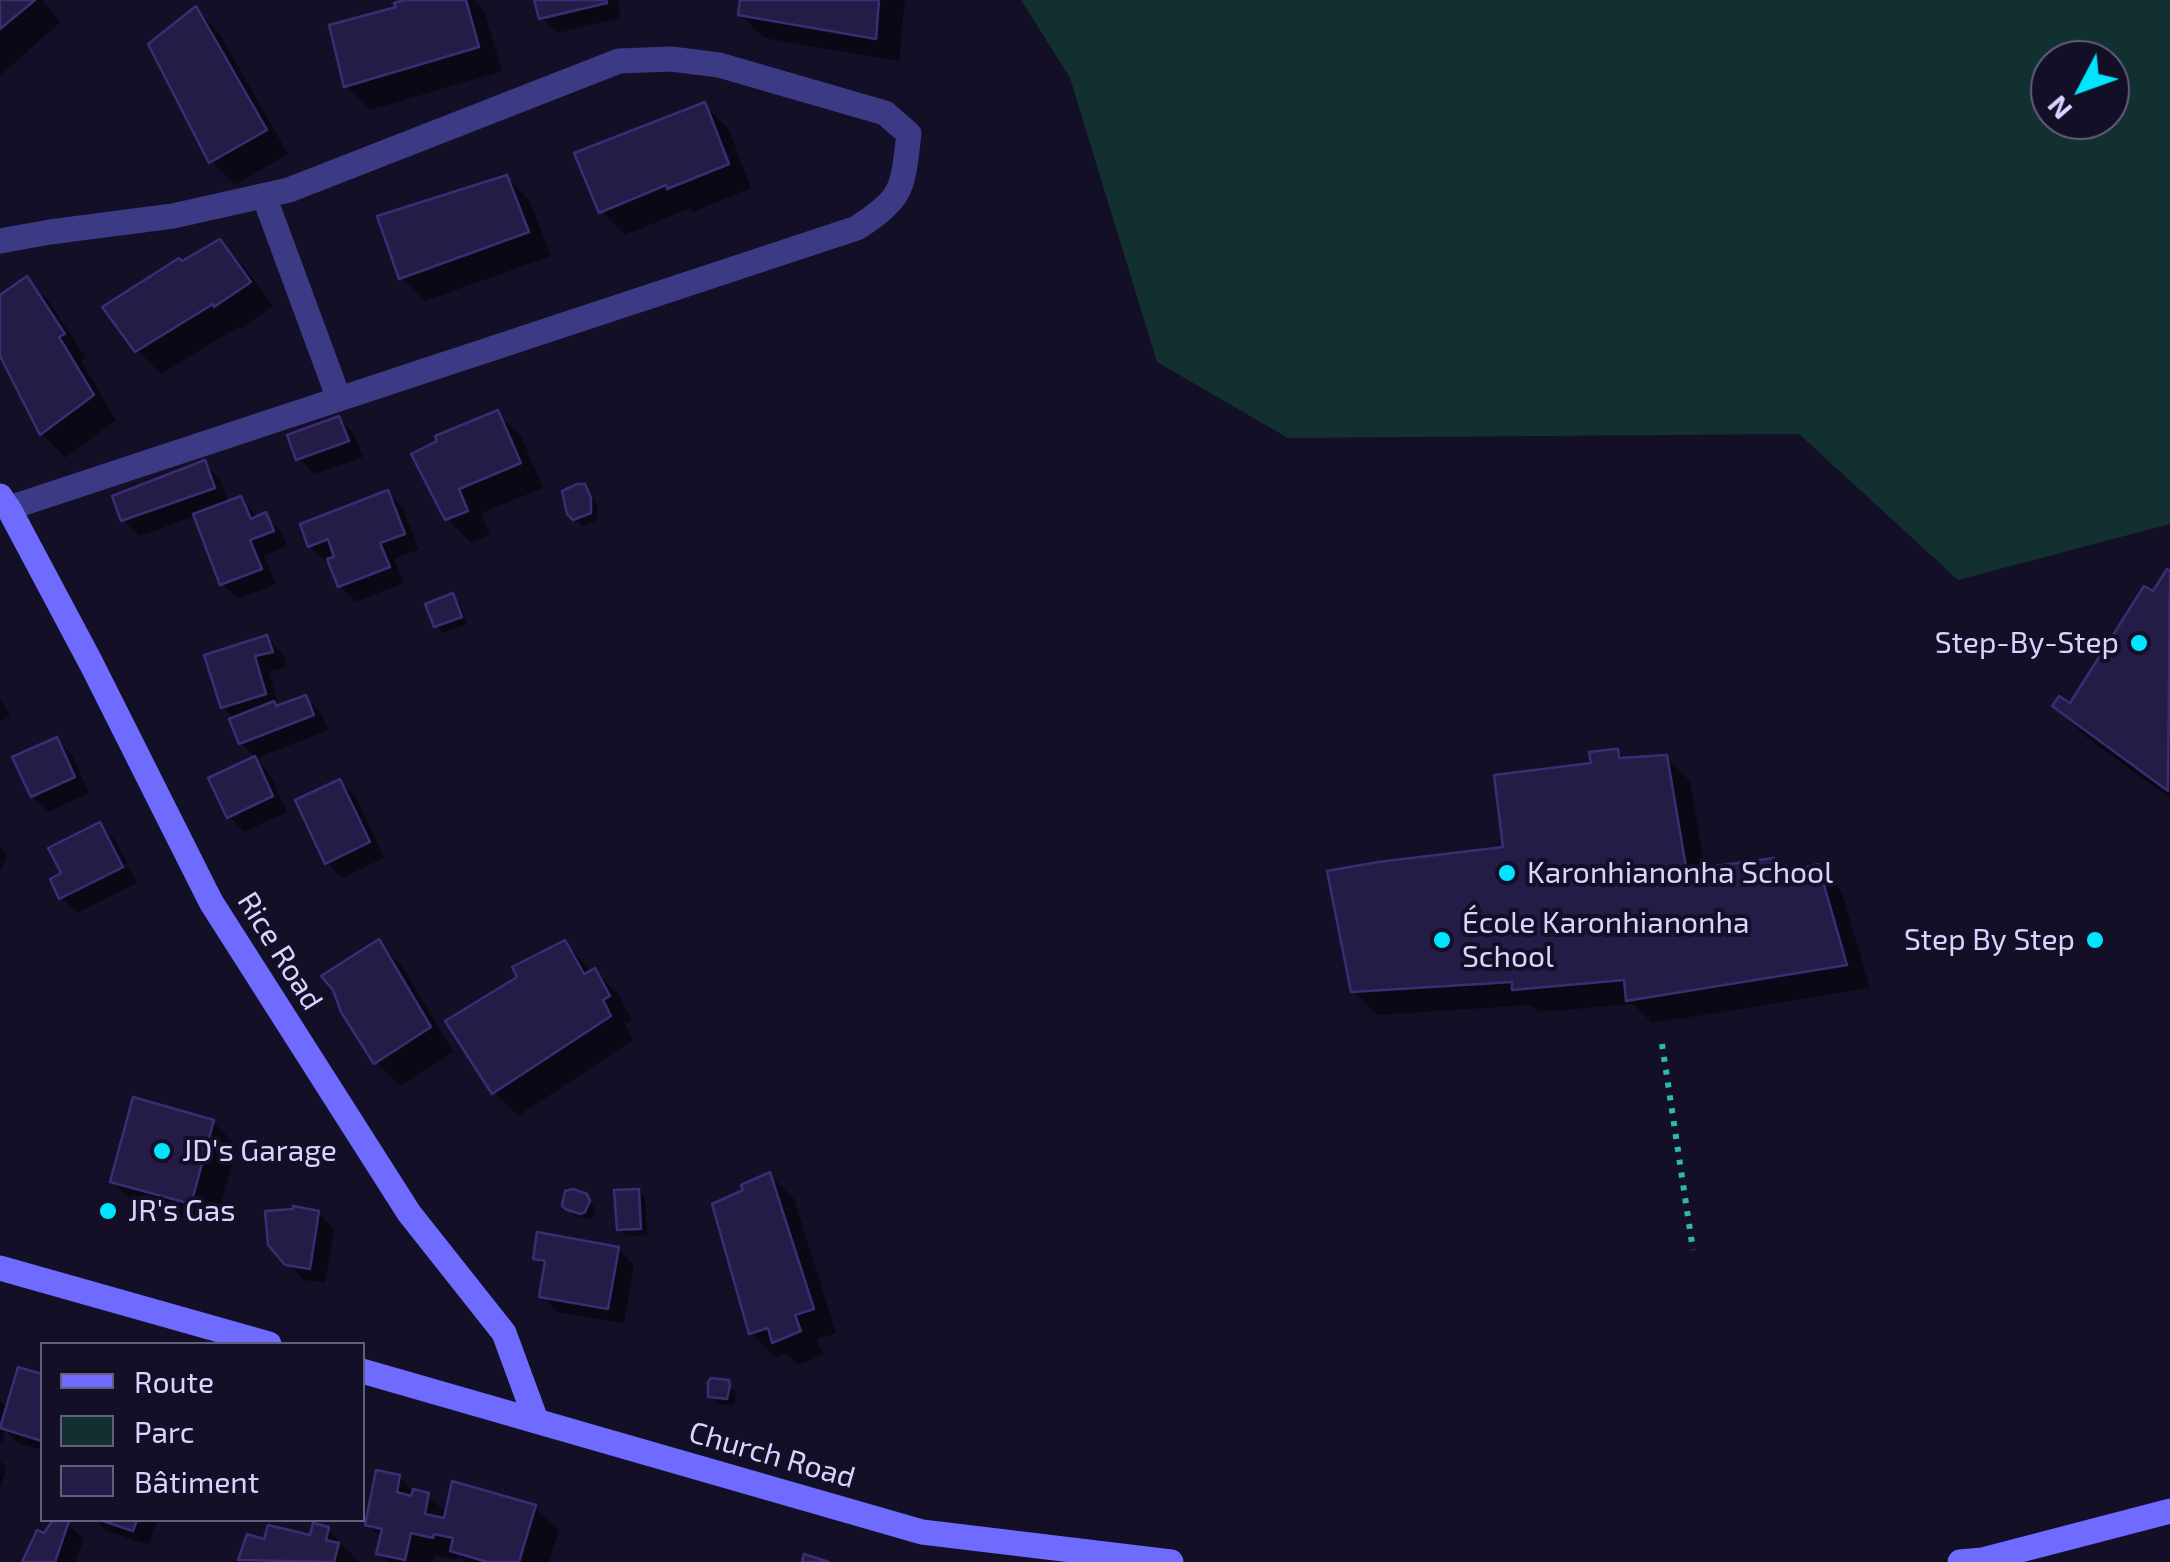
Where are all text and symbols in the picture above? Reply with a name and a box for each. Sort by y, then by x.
north arrow [2030,40,2130,140]
text: N [2039,90,2078,127]
place label: Step-By-Step [1935,625,2119,661]
marker: Step-By-Step [2128,632,2150,654]
place label: Karonhianonha School [1527,855,1833,891]
marker: Karonhianonha School [1496,862,1518,884]
street label: Rice Road [230,885,330,1017]
place label: École Karonhianonha School [1462,905,1749,976]
place label: Step By Step [1904,922,2075,958]
marker: École Karonhianonha School [1431,929,1453,951]
marker: Step By Step [2084,929,2106,951]
place label: JD's Garage [182,1133,337,1169]
marker: JD's Garage [151,1140,173,1162]
place label: JR's Gas [128,1193,235,1229]
marker: JR's Gas [97,1200,119,1222]
legend [40,1342,365,1522]
text: Route [134,1363,214,1399]
text: Parc [134,1413,194,1449]
street label: Church Road [685,1414,859,1496]
text: Bâtiment [134,1463,259,1499]

